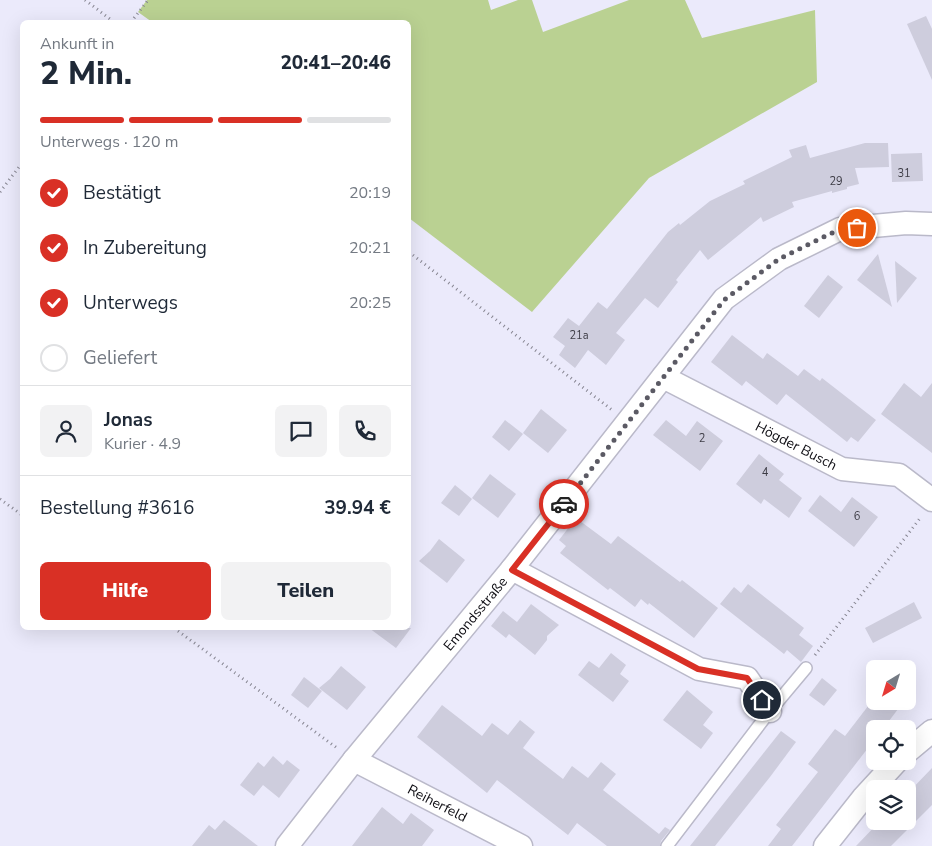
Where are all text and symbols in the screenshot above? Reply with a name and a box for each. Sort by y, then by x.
text: Ankunft in [40,33,114,55]
text: 20:41–20:46 [280,50,391,76]
text: 2 Min. [40,52,132,95]
text: Unterwegs · 120 m [40,131,178,153]
house number: 31 [897,166,911,181]
house number: 29 [829,174,843,189]
icon: check [40,179,68,207]
text: Bestätigt [83,180,161,206]
text: 20:19 [349,182,391,204]
pin [836,207,878,249]
icon: bag [843,214,871,242]
icon: check [40,234,68,262]
text: In Zubereitung [83,235,207,261]
text: 20:21 [349,237,391,259]
icon: check [40,289,68,317]
text: Unterwegs [83,290,178,316]
text: 20:25 [349,292,391,314]
house number: 21a [569,328,589,343]
text: Geliefert [83,345,157,371]
button: person [40,405,92,457]
button: chat [275,405,327,457]
button: phone [339,405,391,457]
text: Jonas [104,407,152,433]
street label: Högder Busch [752,417,841,474]
house number: 2 [699,431,705,446]
text: Kurier · 4.9 [104,433,181,455]
house number: 4 [762,465,769,480]
courier [539,479,589,529]
icon: car [550,490,578,518]
text: Bestellung #3616 [40,495,194,521]
text: 39.94 € [324,495,391,521]
house number: 6 [854,509,861,524]
button: Hilfe [40,562,211,620]
button: Teilen [221,562,391,620]
street label: Emondsstraße [439,573,511,655]
north arrow [866,660,916,710]
map controls [866,660,916,830]
pin [741,679,783,721]
icon: home [748,686,776,714]
button: locate [866,720,916,770]
street label: Reiherfeld [404,780,471,826]
button: layers [866,780,916,830]

